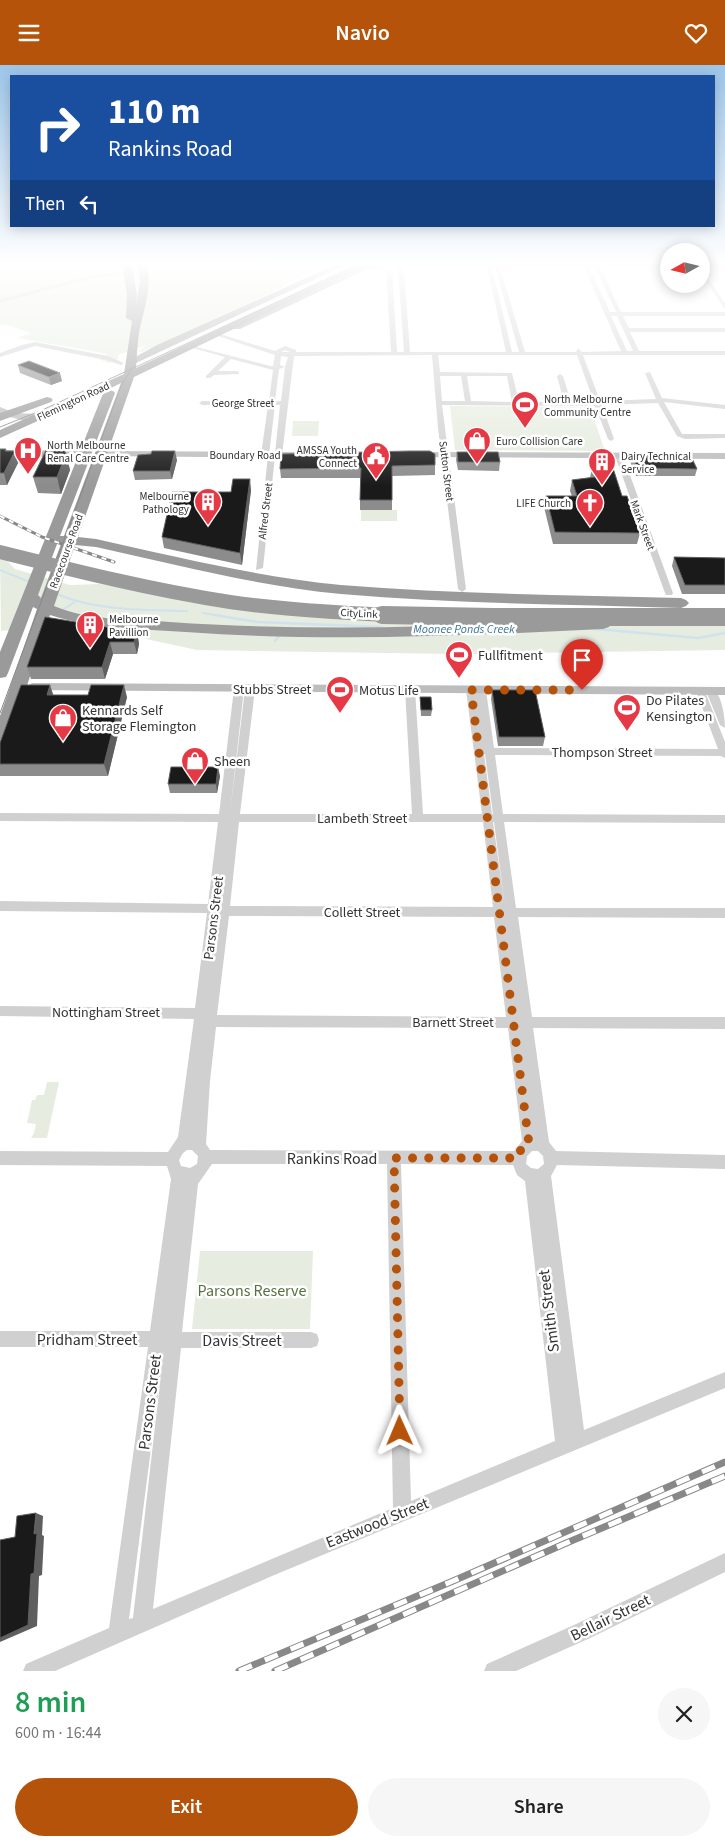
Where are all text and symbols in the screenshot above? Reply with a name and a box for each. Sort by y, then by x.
text: Navio [335,17,390,49]
icon: menu [15,19,43,47]
icon: heart [682,19,710,47]
text: 110 m [108,87,200,137]
icon: right [25,95,90,160]
text: Rankins Road [108,133,233,165]
icon: left [75,190,103,218]
text: Then [25,191,65,218]
north arrow [660,243,710,293]
map controls [660,243,710,293]
street label: Flemington Road [34,378,112,425]
sports icon: North Melbourne Community Centre [510,390,540,429]
place label: North Melbourne Community Centre [544,392,631,420]
street label: George Street [212,396,275,411]
shop icon: Euro Collision Care [462,426,492,465]
place label: Euro Collision Care [496,434,583,449]
hospital icon: North Melbourne Renal Care Centre [13,436,43,475]
place label: North Melbourne Renal Care Centre [47,438,130,466]
street label: Sutton Street [435,440,458,502]
public building icon: AMSSA Youth Connect [361,441,391,480]
place label: AMSSA Youth Connect [297,443,357,471]
building icon: Dairy Technical Service [587,447,617,486]
street label: Boundary Road [209,448,281,463]
place label: Dairy Technical Service [621,449,691,477]
street label: Alfred Street [255,482,276,540]
building icon: Melbourne Pathology [193,487,223,526]
church icon: LIFE Church [575,488,605,527]
place label: Melbourne Pathology [139,489,190,517]
place label: LIFE Church [516,496,571,511]
street label: Mark Street [626,498,659,553]
street label: Racecourse Road [46,512,87,591]
street label: CityLink [340,605,379,622]
building icon: Melbourne Pavillion [75,610,105,649]
place label: Melbourne Pavillion [109,612,159,640]
water label: Moonee Ponds Creek [413,621,515,638]
pin [561,639,603,690]
sports icon: Fullfitment [444,640,474,679]
place label: Fullfitment [478,646,543,666]
icon: arrive [568,646,596,674]
sports icon: Motus Life [325,675,355,714]
street label: Stubbs Street [233,680,312,700]
place label: Motus Life [359,681,419,701]
place label: Do Pilates Kensington [646,691,712,727]
sports icon: Do Pilates Kensington [612,693,642,732]
place label: Kennards Self Storage Flemington [82,701,196,737]
shop icon: Kennards Self Storage Flemington [48,703,78,742]
street label: Thompson Street [551,743,653,763]
shop icon: Sheen [180,746,210,785]
place label: Sheen [214,752,251,772]
street label: Lambeth Street [317,809,407,829]
street label: Parsons Street [199,875,229,961]
street label: Collett Street [324,903,401,923]
street label: Nottingham Street [52,1003,160,1023]
street label: Barnett Street [412,1013,494,1033]
street label: Rankins Road [287,1148,377,1170]
street label: Smith Street [533,1268,565,1353]
park label: Parsons Reserve [198,1280,306,1302]
street label: Pridham Street [37,1329,138,1351]
street label: Davis Street [202,1330,282,1352]
street label: Parsons Street [133,1353,167,1451]
position arrow [373,1404,425,1456]
street label: Eastwood Street [323,1492,433,1554]
street label: Bellair Street [567,1589,655,1647]
text: 8 min [15,1681,86,1724]
button: close [658,1688,710,1740]
text: 600 m · 16:44 [15,1722,102,1744]
button: Exit [15,1778,358,1836]
button: Share [368,1778,710,1836]

